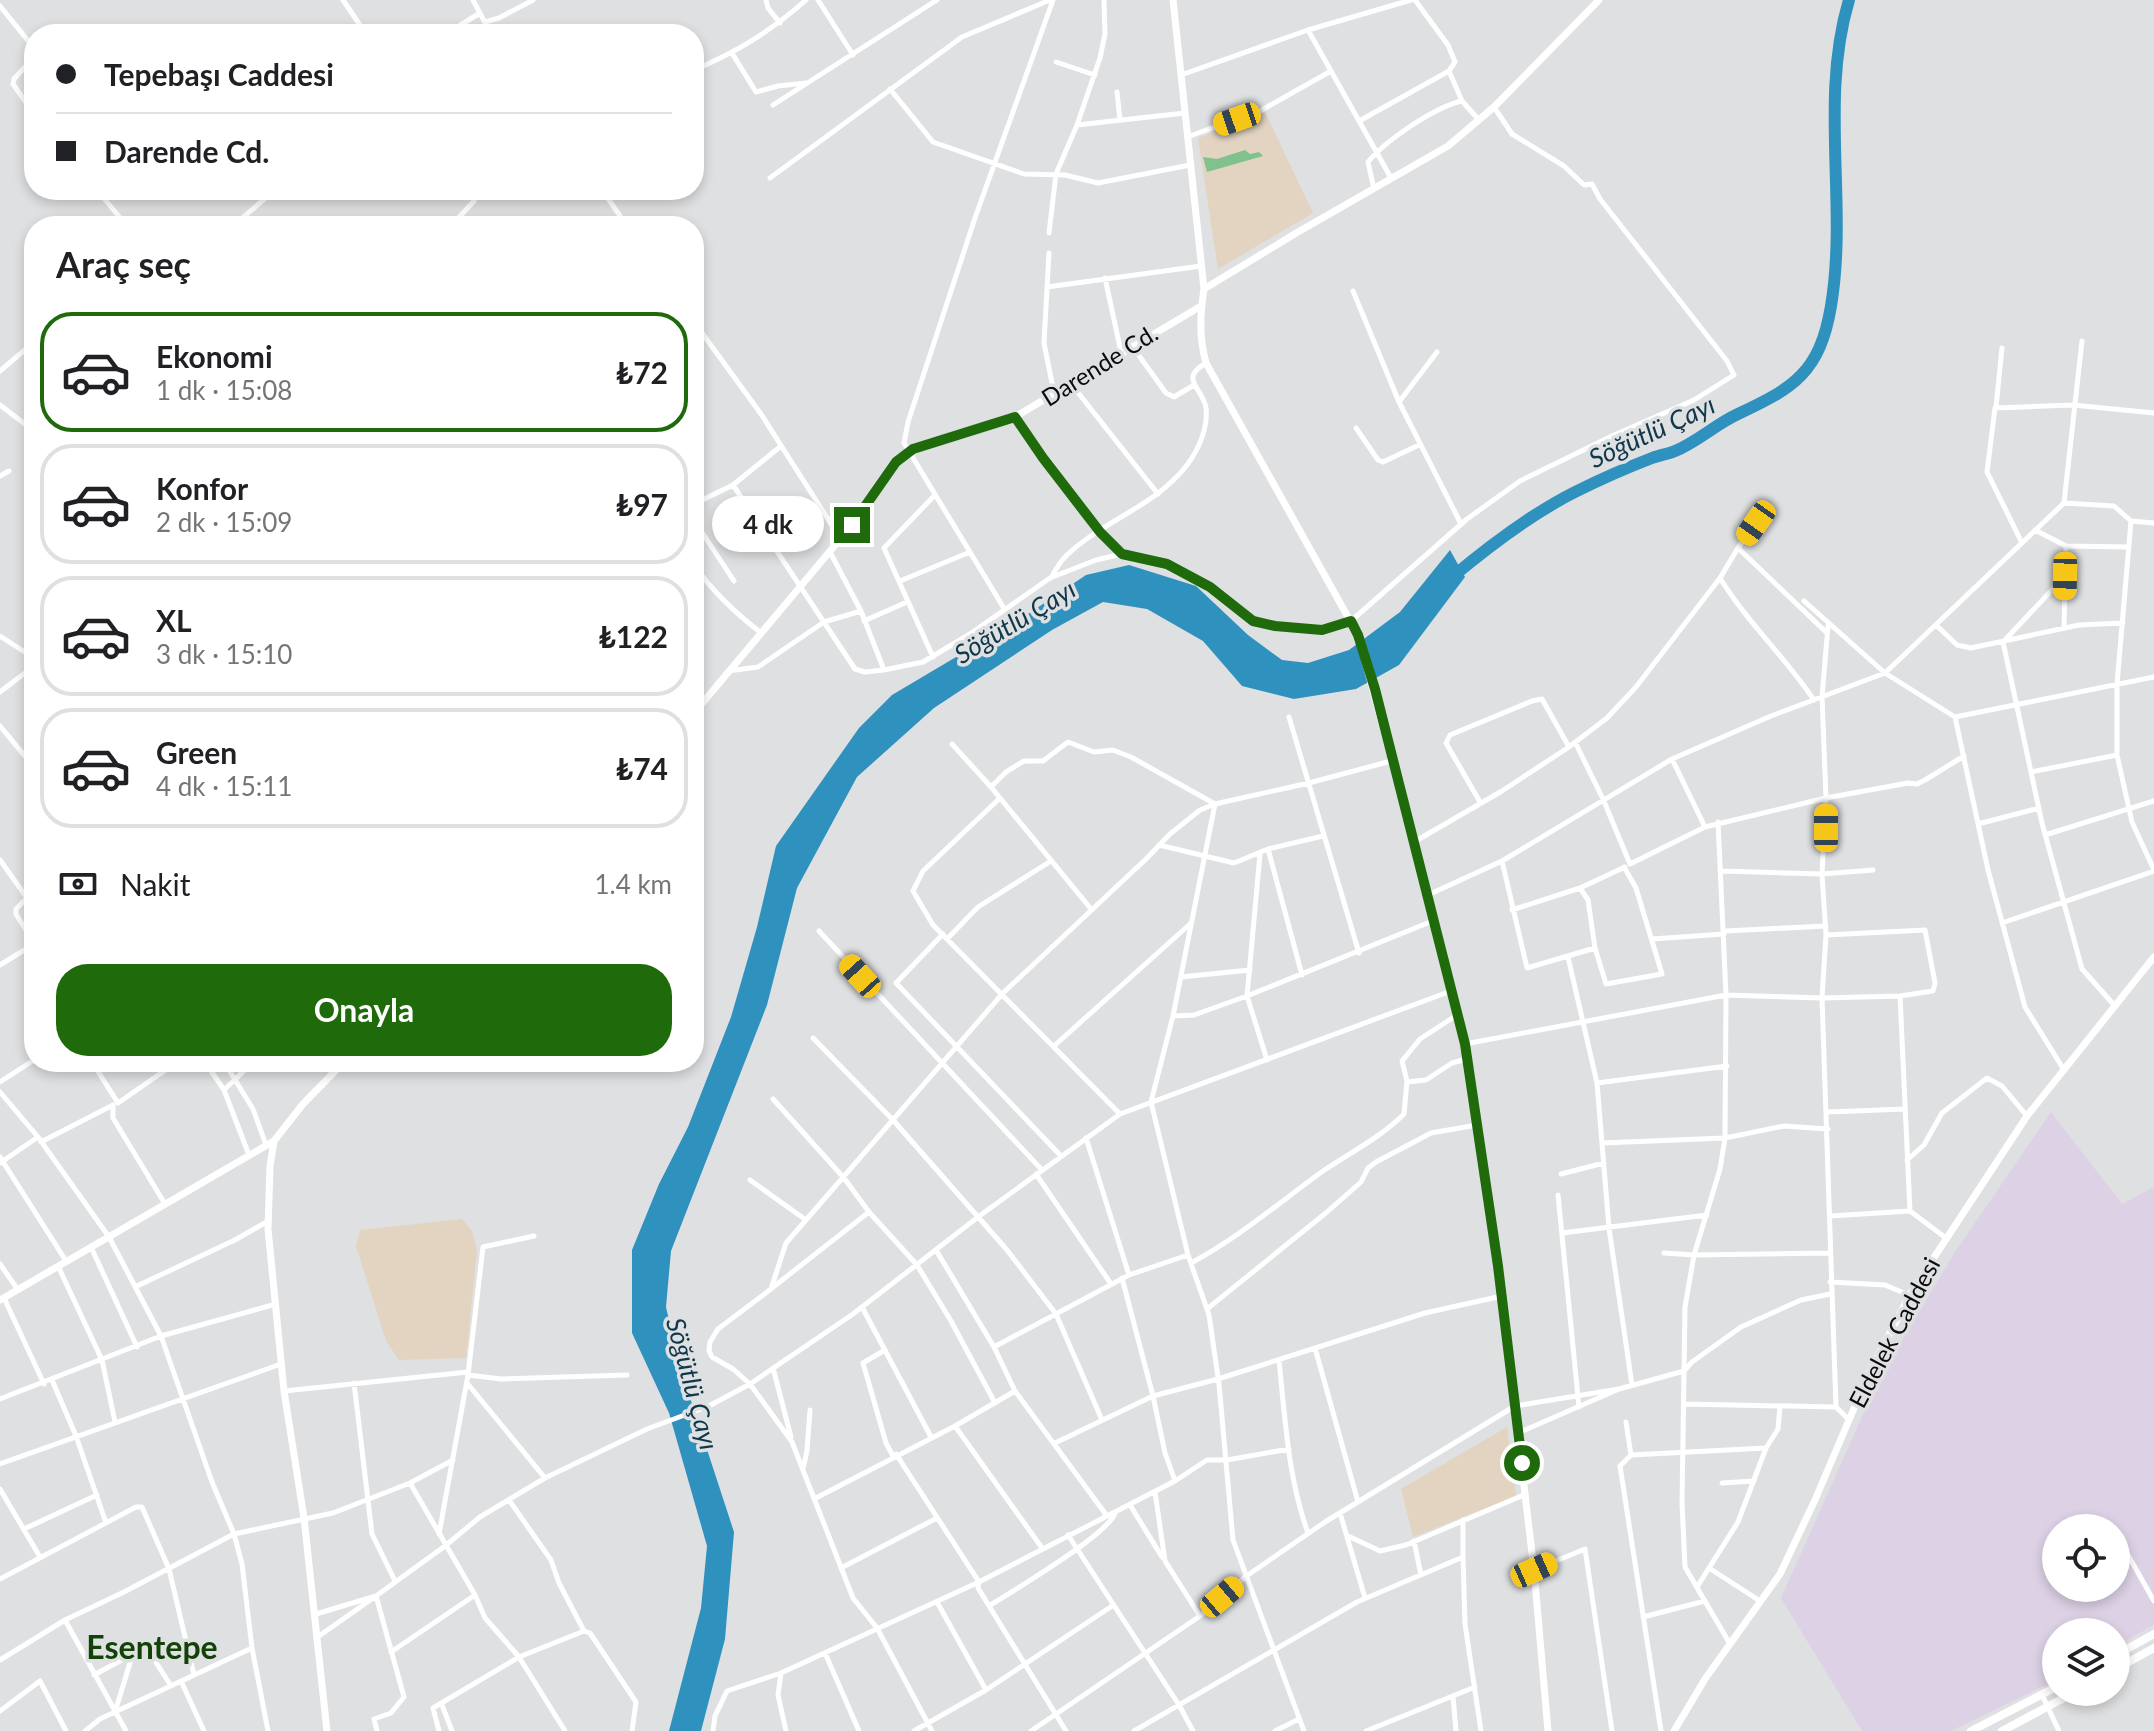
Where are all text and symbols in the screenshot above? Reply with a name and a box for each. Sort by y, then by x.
text: Tepebaşı Caddesi [104,56,334,92]
car [1210,100,1264,138]
text: Darende Cd. [104,133,269,169]
text: Araç seç [56,242,191,286]
street label: Darende Cd. [1036,318,1163,412]
icon: car [60,336,132,408]
text: Ekonomi [156,338,273,374]
text: ₺72 [616,354,668,390]
text: 1 dk · 15:08 [156,374,292,406]
water label: Söğütlü Çayı [1583,388,1720,474]
icon: car [60,468,132,540]
text: Konfor [156,470,248,506]
text: ₺97 [616,486,668,522]
car [1732,496,1780,550]
callout: 4 dk [712,497,824,553]
text: 2 dk · 15:09 [156,506,292,538]
route end [834,507,870,543]
text: 4 dk [743,508,793,540]
car [2053,552,2077,600]
water label: Söğütlü Çayı [948,573,1081,670]
icon: car [60,600,132,672]
text: XL [156,602,192,638]
text: ₺122 [598,618,668,654]
text: 3 dk · 15:10 [156,638,292,670]
icon: car [60,732,132,804]
text: Green [156,734,237,770]
text: ₺74 [616,750,668,786]
text: 4 dk · 15:11 [156,770,292,802]
car [1814,804,1838,852]
icon: cash [56,862,100,906]
text: Nakit [120,866,191,902]
text: 1.4 km [594,868,672,900]
car [835,950,885,1002]
button: Onayla [56,964,672,1056]
street label: Eldelek Caddesi [1842,1252,1945,1412]
water label: Söğütlü Çayı [660,1314,726,1453]
route start [1504,1445,1540,1481]
map controls [2042,1514,2130,1706]
button: locate [2042,1514,2130,1602]
car [1507,1549,1561,1591]
car [1196,1572,1248,1622]
button: layers [2042,1618,2130,1706]
district label: Esentepe [86,1627,218,1666]

